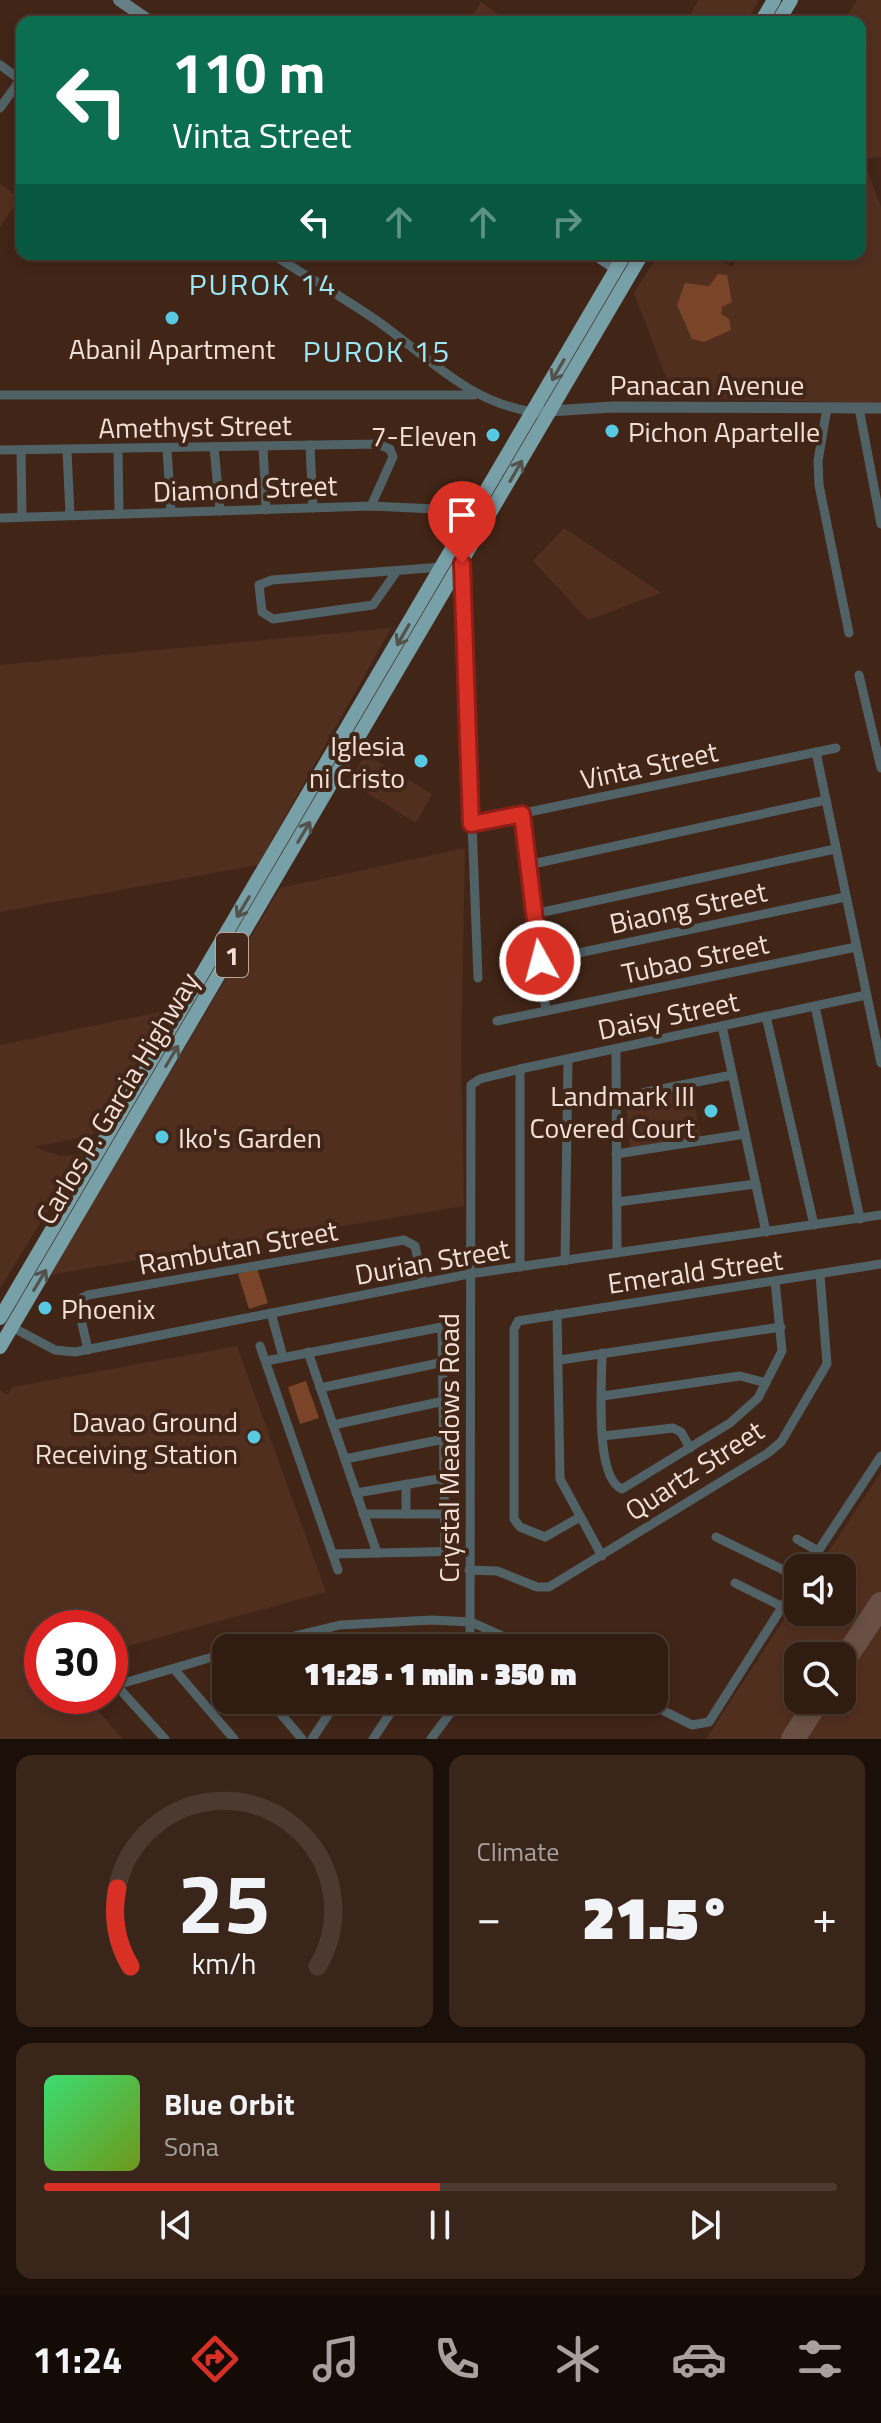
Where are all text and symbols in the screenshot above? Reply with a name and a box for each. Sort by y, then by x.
text: 110 m [172,30,325,115]
icon: left [40,48,144,152]
text: Vinta Street [172,107,351,162]
icon: left [293,200,337,244]
icon: ahead [377,200,421,244]
icon: ahead [461,200,505,244]
icon: right [545,200,589,244]
district label: PUROK 14 [189,261,337,307]
marker: Abanil Apartment [163,309,181,327]
place label: Abanil Apartment [69,327,275,370]
district label: PUROK 15 [303,328,451,374]
one-way arrow [550,358,566,381]
street label: Panacan Avenue [610,363,804,406]
street label: Amethyst Street [98,403,292,449]
place label: Pichon Apartelle [628,410,820,453]
place label: 7-Eleven [371,414,477,457]
marker: Pichon Apartelle [603,422,621,440]
marker: 7-Eleven [484,426,502,444]
one-way arrow [508,460,524,483]
street label: Diamond Street [152,463,338,513]
pin [428,481,496,563]
icon: arrive [440,493,484,537]
one-way arrow [395,623,411,646]
place label: Iglesia ni Cristo [309,724,405,799]
street label: Vinta Street [576,729,722,801]
marker: Iglesia ni Cristo [412,752,430,770]
one-way arrow [297,821,313,844]
street label: Biaong Street [605,869,771,945]
one-way arrow [235,895,251,918]
position arrow [498,919,582,1003]
street label: Tubao Street [618,921,773,995]
road number: 1 [216,933,248,977]
street label: Carlos P. Garcia Highway [24,963,210,1233]
street label: Daisy Street [594,979,743,1051]
one-way arrow [164,1045,180,1068]
place label: Landmark III Covered Court [530,1074,695,1149]
marker: Landmark III Covered Court [702,1102,720,1120]
place label: Iko's Garden [178,1116,322,1159]
marker: Iko's Garden [153,1128,171,1146]
street label: Rambutan Street [135,1208,341,1286]
street label: Durian Street [351,1226,513,1296]
street label: Emerald Street [605,1237,785,1305]
one-way arrow [32,1269,48,1292]
place label: Phoenix [61,1287,156,1330]
marker: Phoenix [36,1299,54,1317]
street label: Crystal Meadows Road [427,1313,470,1583]
place label: Davao Ground Receiving Station [35,1400,238,1475]
street label: Quartz Street [616,1409,772,1531]
marker: Davao Ground Receiving Station [245,1428,263,1446]
map controls [784,1554,856,1714]
button: sound [784,1554,856,1626]
speed limit sign: 30 [24,1610,128,1714]
button: search [784,1642,856,1714]
text: 11:25 · 1 min · 350 m [304,1651,576,1697]
text: Climate [477,1832,559,1871]
text: 25 [178,1839,271,1965]
text: 21.5° [582,1871,731,1962]
text: − [477,1883,501,1950]
text: + [812,1883,837,1950]
text: km/h [192,1942,257,1985]
text: Blue Orbit [164,2081,295,2127]
text: Sona [164,2127,219,2166]
icon: previous [154,2203,198,2247]
icon: pause [418,2203,462,2247]
icon: next [683,2203,727,2247]
icon: directions [187,2331,243,2387]
icon: music [308,2331,364,2387]
icon: phone [429,2331,485,2387]
icon: climate [550,2331,606,2387]
icon: car [671,2331,727,2387]
icon: filters [792,2331,848,2387]
text: 11:24 [33,2332,122,2387]

